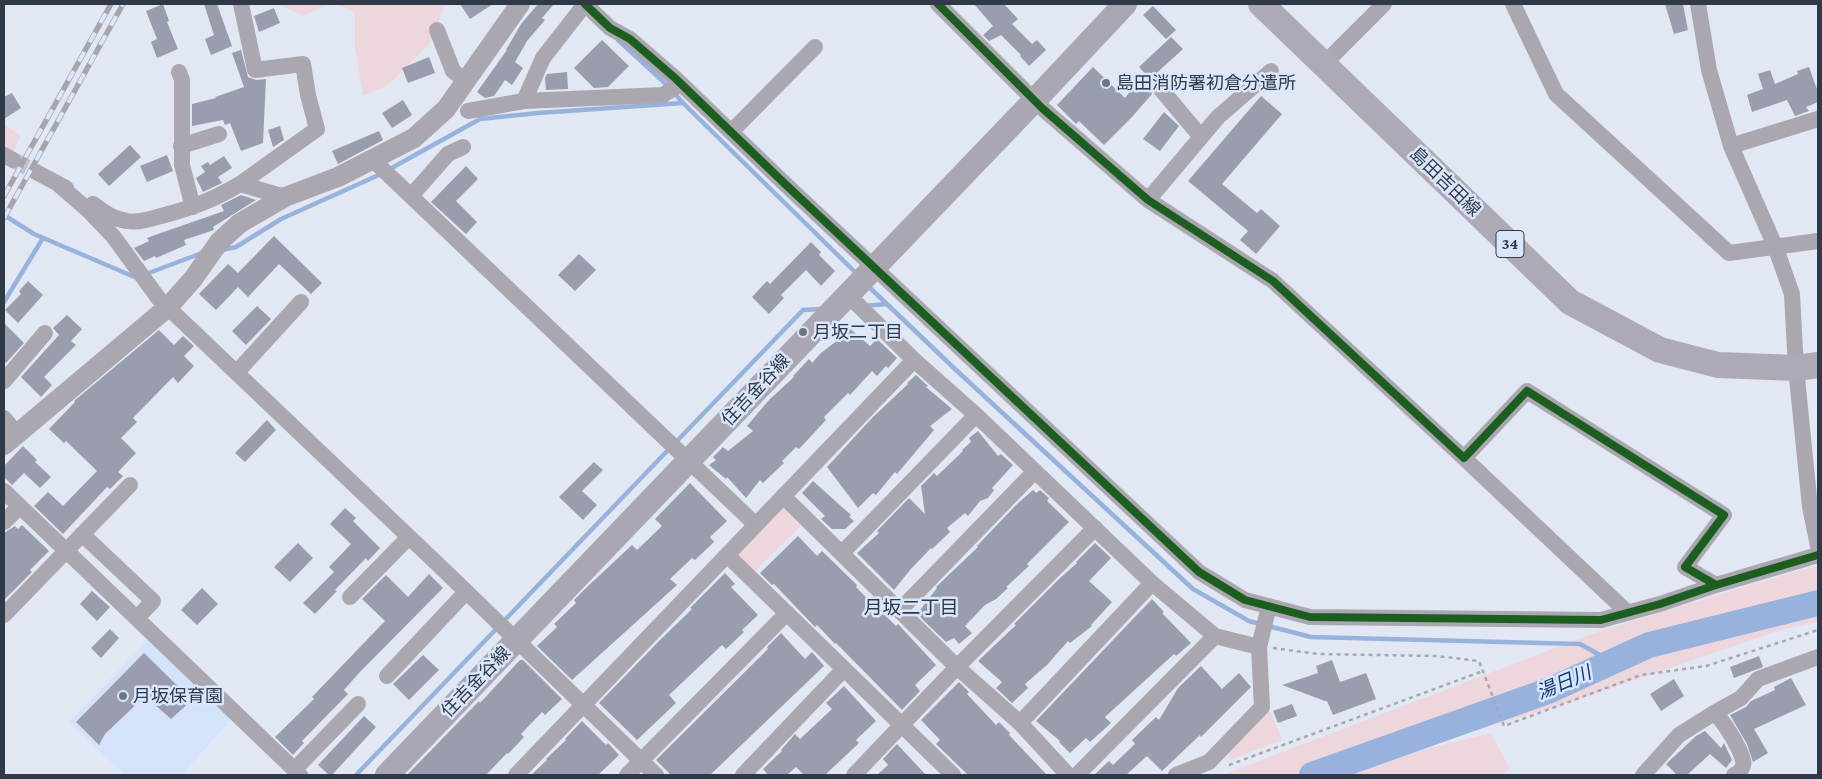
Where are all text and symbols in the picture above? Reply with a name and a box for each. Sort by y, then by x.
place label: 島田消防署初倉分遣所 [1116,72,1296,94]
marker: 島田消防署初倉分遣所 [1100,77,1112,89]
street label: 島田吉田線 [1405,143,1485,221]
road number: 34 [1496,230,1524,258]
place label: 月坂二丁目 [813,321,903,343]
marker: 月坂二丁目 [797,326,809,338]
street label: 住吉金谷線 [717,350,795,430]
district label: 月坂二丁目 [864,597,958,619]
street label: 住吉金谷線 [437,642,515,722]
water label: 湯日川 [1533,661,1595,705]
place label: 月坂保育園 [133,685,223,707]
marker: 月坂保育園 [117,690,129,702]

